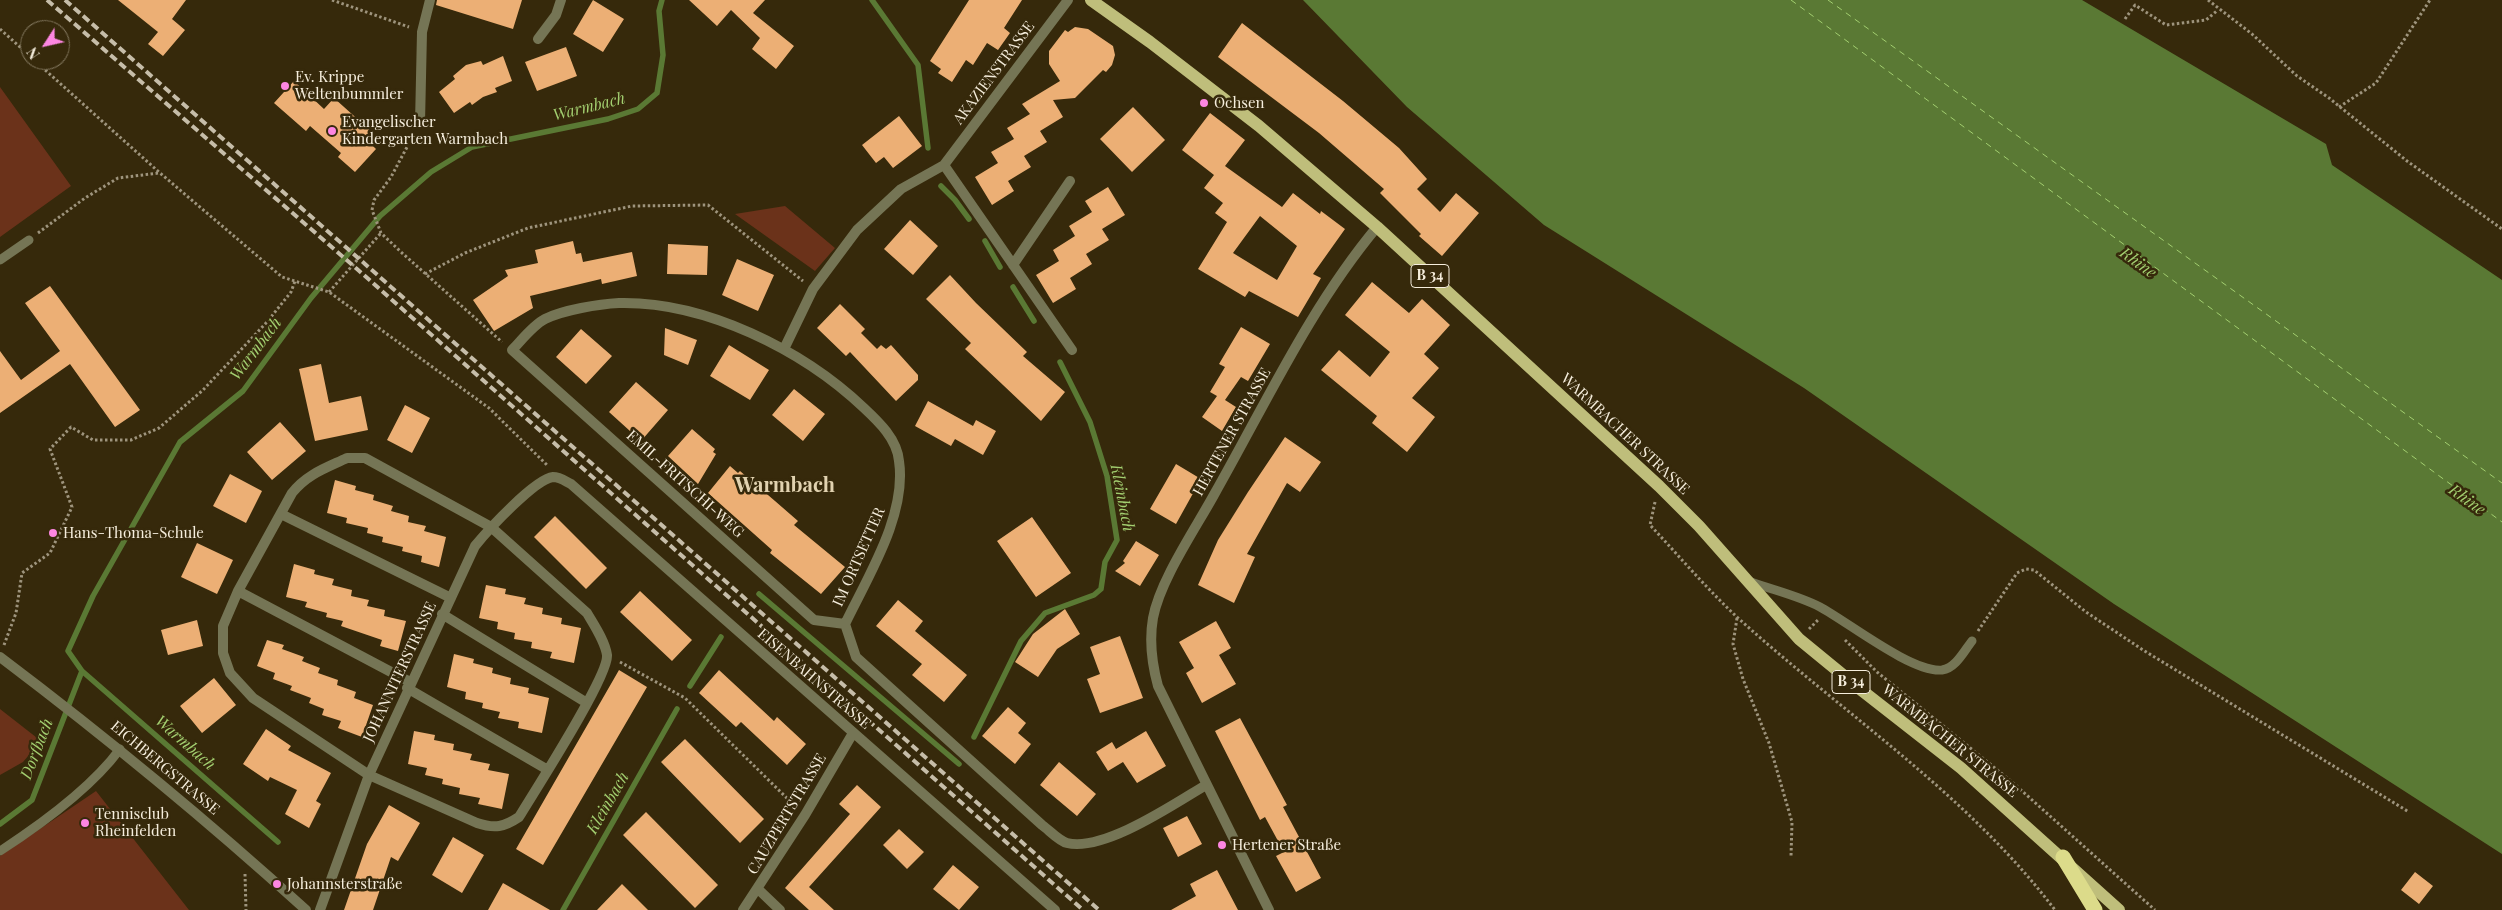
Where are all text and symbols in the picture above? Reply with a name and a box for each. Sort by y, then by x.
street label: AKAZIENSTRASSE [949,18,1039,128]
north arrow [20,20,70,70]
text: N [22,44,44,63]
place label: Ev. Krippe Weltenbummler [295,68,403,103]
marker: Ev. Krippe Weltenbummler [279,80,291,92]
water label: Warmbach [551,89,627,125]
place label: Ochsen [1214,94,1264,112]
marker: Ochsen [1198,97,1210,109]
place label: Evangelischer Kindergarten Warmbach [342,113,508,148]
marker: Evangelischer Kindergarten Warmbach [326,125,338,137]
water label: Rhine [2116,243,2160,283]
road number: B 34 [1411,264,1449,288]
water label: Warmbach [226,314,286,384]
street label: HERTENER STRASSE [1189,365,1275,499]
street label: WARMBACHER STRASSE [1557,370,1693,498]
street label: EMIL-FRITSCHI-WEG [623,427,747,541]
water label: Kleinbach [1106,463,1138,533]
district label: Warmbach [735,474,835,498]
water label: Rhine [2445,480,2489,520]
street label: IM ORTSETTER [829,505,889,609]
place label: Hans-Thoma-Schule [63,524,204,542]
marker: Hans-Thoma-Schule [47,527,59,539]
street label: JOHANNITERSTRASSE [360,599,440,745]
street label: EISENBAHNSTRASSE [754,625,874,733]
road number: B 34 [1832,670,1870,694]
street label: WARMBACHER STRASSE [1879,681,2021,801]
water label: Warmbach [151,712,219,774]
water label: Dorfbach [17,716,57,782]
street label: EICHBERGSTRASSE [107,717,223,819]
street label: CAUZPERTSTRASSE [744,750,830,878]
water label: Kleinbach [583,769,633,837]
place label: Tennisclub Rheinfelden [95,805,176,840]
marker: Tennisclub Rheinfelden [79,817,91,829]
place label: Hertener Straße [1232,836,1341,854]
marker: Hertener Straße [1216,839,1228,851]
place label: Johannsterstraße [287,875,403,893]
marker: Johannsterstraße [271,878,283,890]

